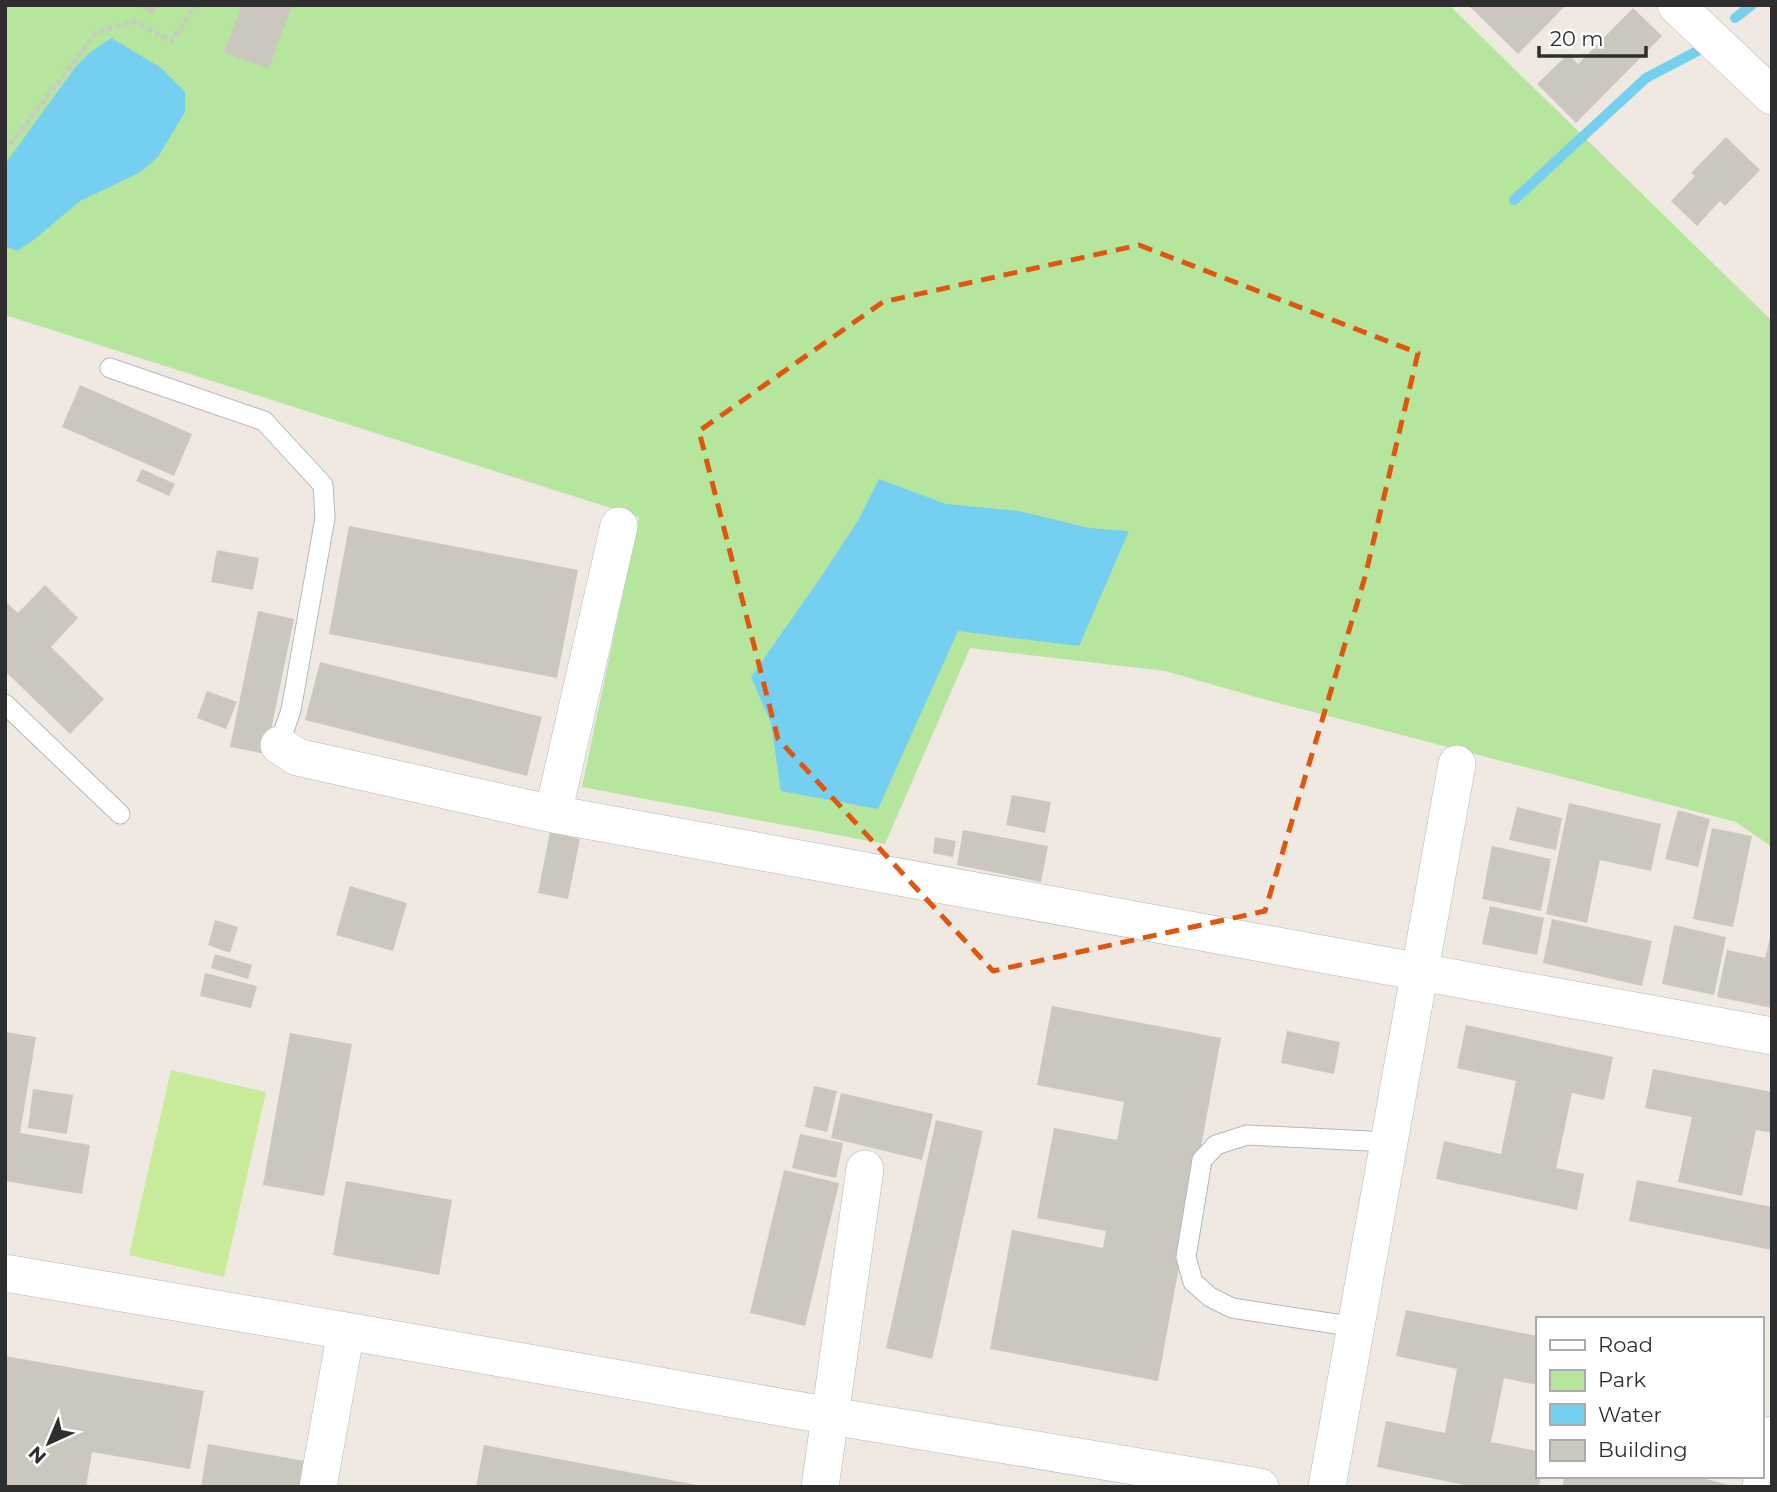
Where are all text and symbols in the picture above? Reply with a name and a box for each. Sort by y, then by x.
scale bar [1539,14,1646,58]
text: 20 m [1550,26,1604,51]
legend [1536,1317,1763,1478]
text: Road [1598,1332,1653,1357]
text: Park [1598,1367,1646,1392]
text: Water [1598,1402,1662,1427]
north arrow [14,1408,84,1478]
text: Building [1598,1437,1688,1462]
text: N [24,1441,51,1468]

